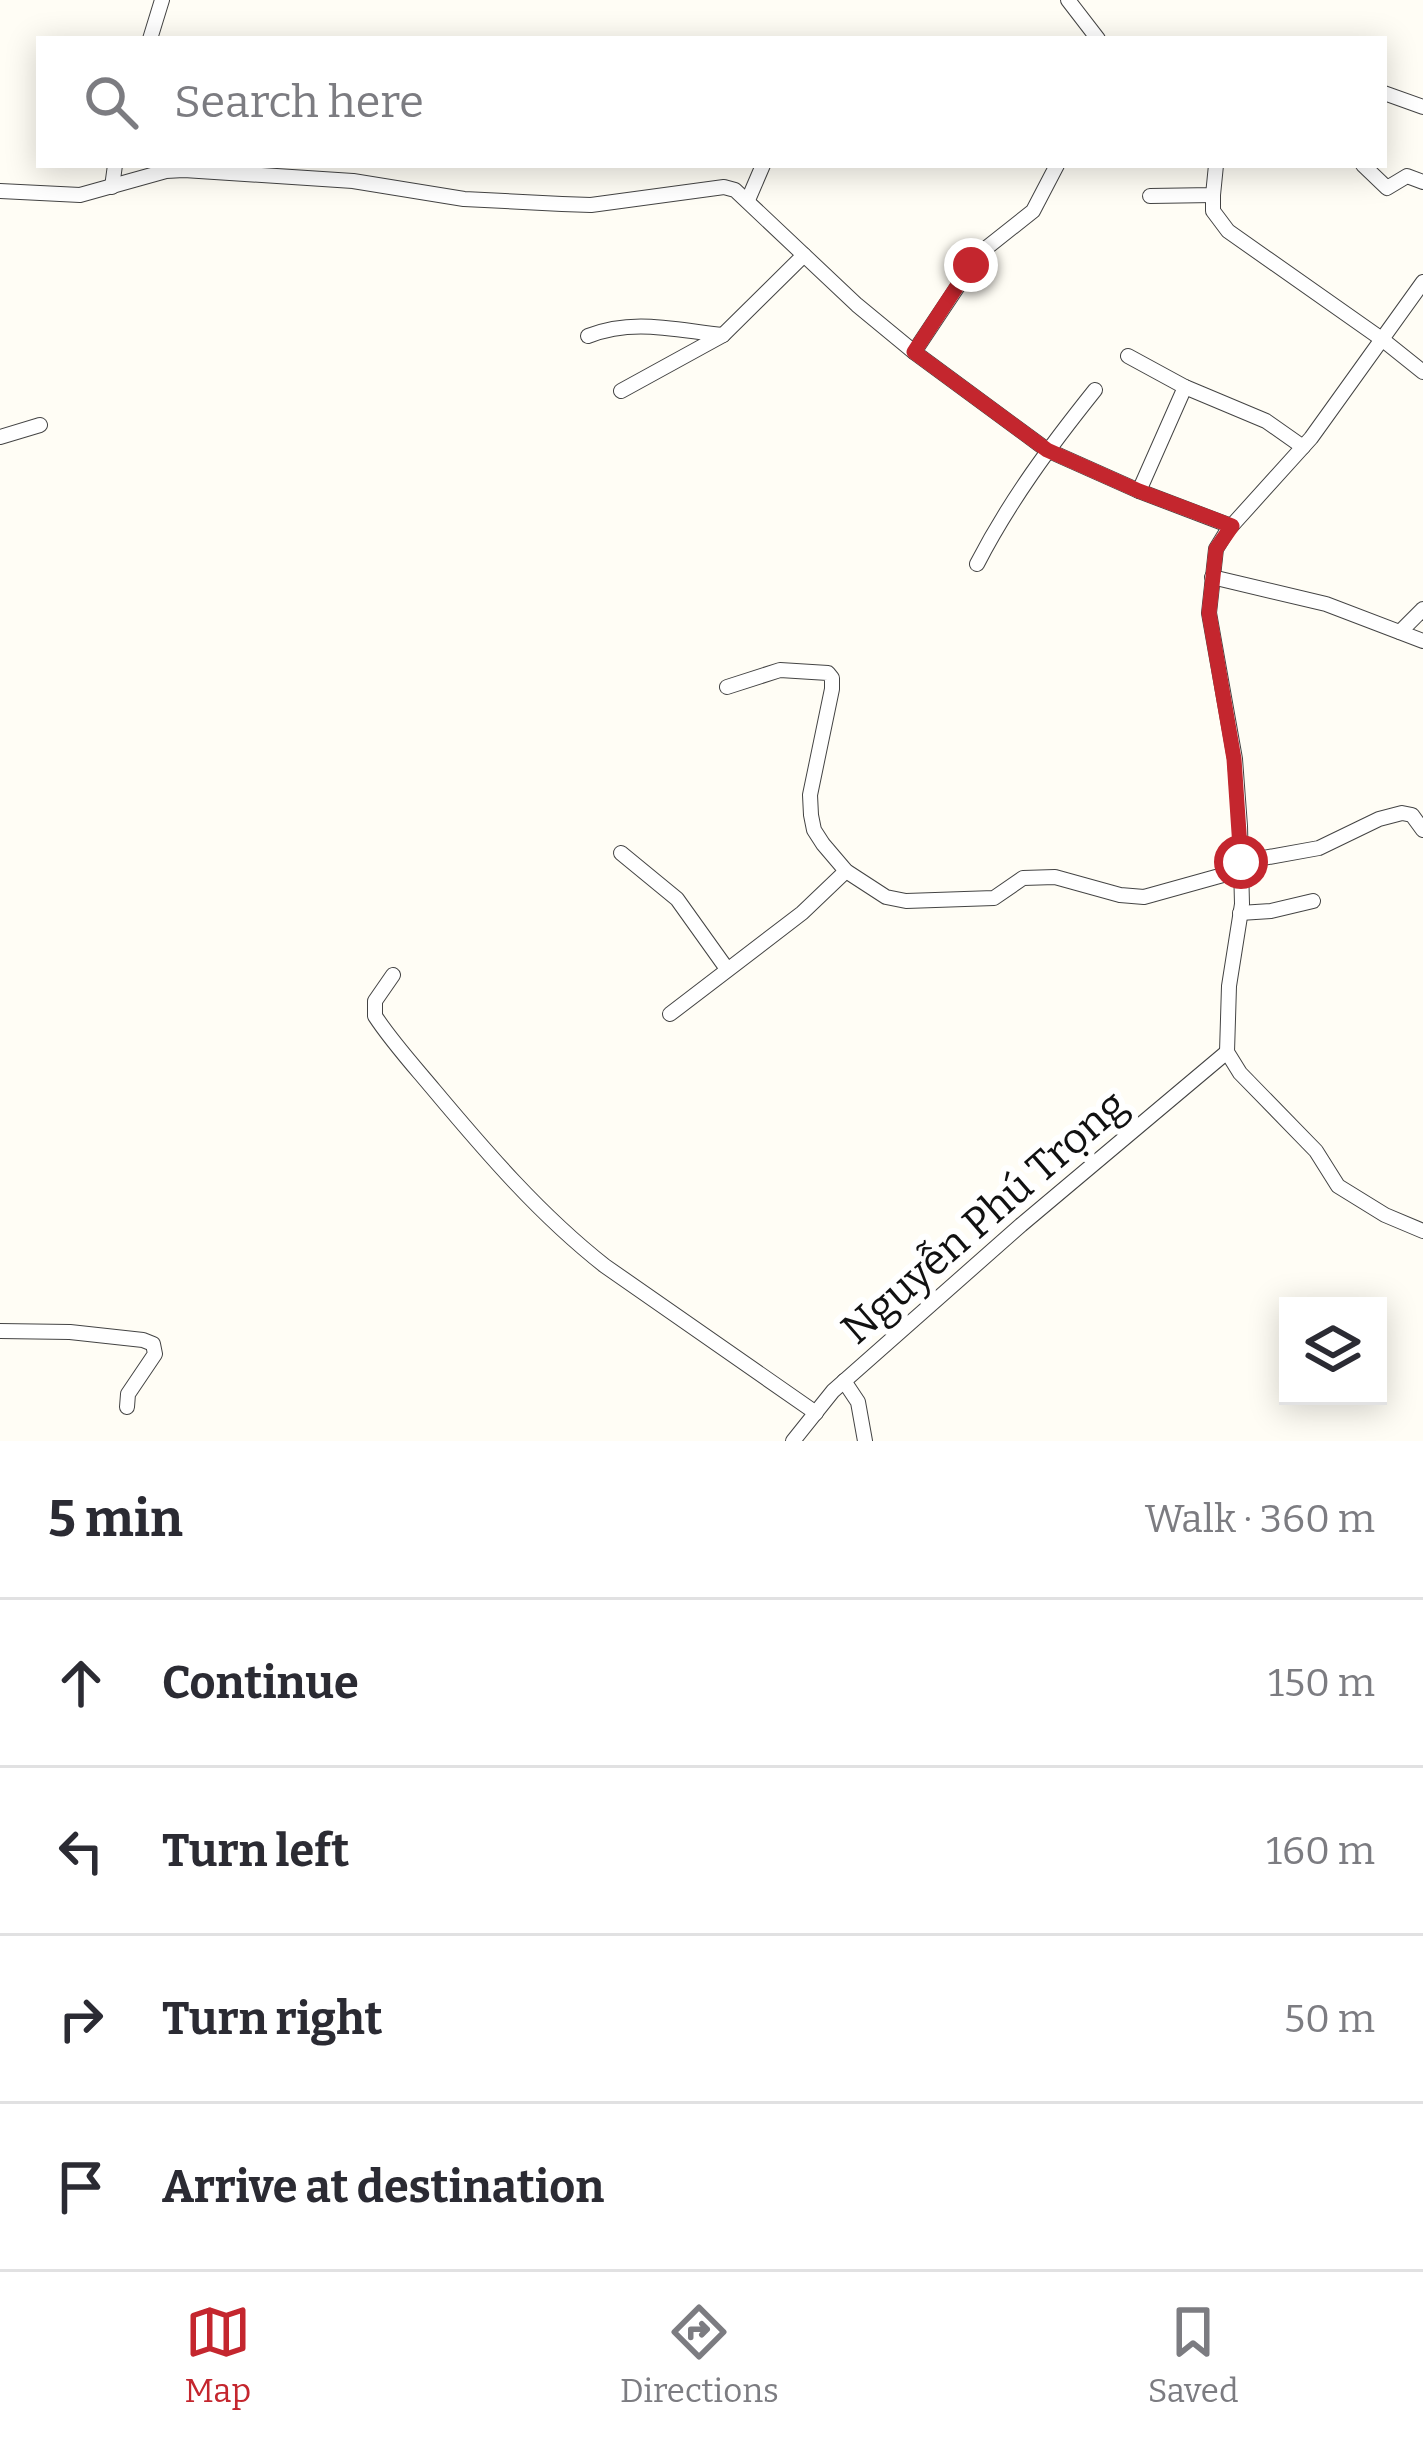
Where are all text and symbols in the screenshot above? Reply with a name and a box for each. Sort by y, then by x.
search box [36,36,1387,168]
icon: search [78,69,144,135]
text: Search here [174,75,424,129]
route end [944,238,998,292]
route start [1214,835,1268,889]
street label: Nguyễn Phú Trọng [831,1080,1137,1354]
map controls [1279,1297,1387,1405]
button: layers [1279,1297,1387,1405]
text: 5 min [48,1488,183,1550]
text: Walk · 360 m [1145,1496,1375,1542]
icon: ahead [48,1650,114,1716]
text: Continue [162,1656,359,1710]
text: 150 m [1268,1660,1375,1706]
icon: left [48,1818,114,1884]
text: Turn left [162,1824,349,1878]
text: 160 m [1266,1828,1375,1874]
icon: right [48,1986,114,2052]
text: Turn right [162,1992,382,2046]
text: 50 m [1284,1996,1375,2042]
icon: arrive [48,2154,114,2220]
text: Arrive at destination [162,2160,604,2214]
tab: Map [185,2299,251,2411]
tab: Directions [620,2299,779,2411]
tab: Saved [1148,2299,1238,2411]

